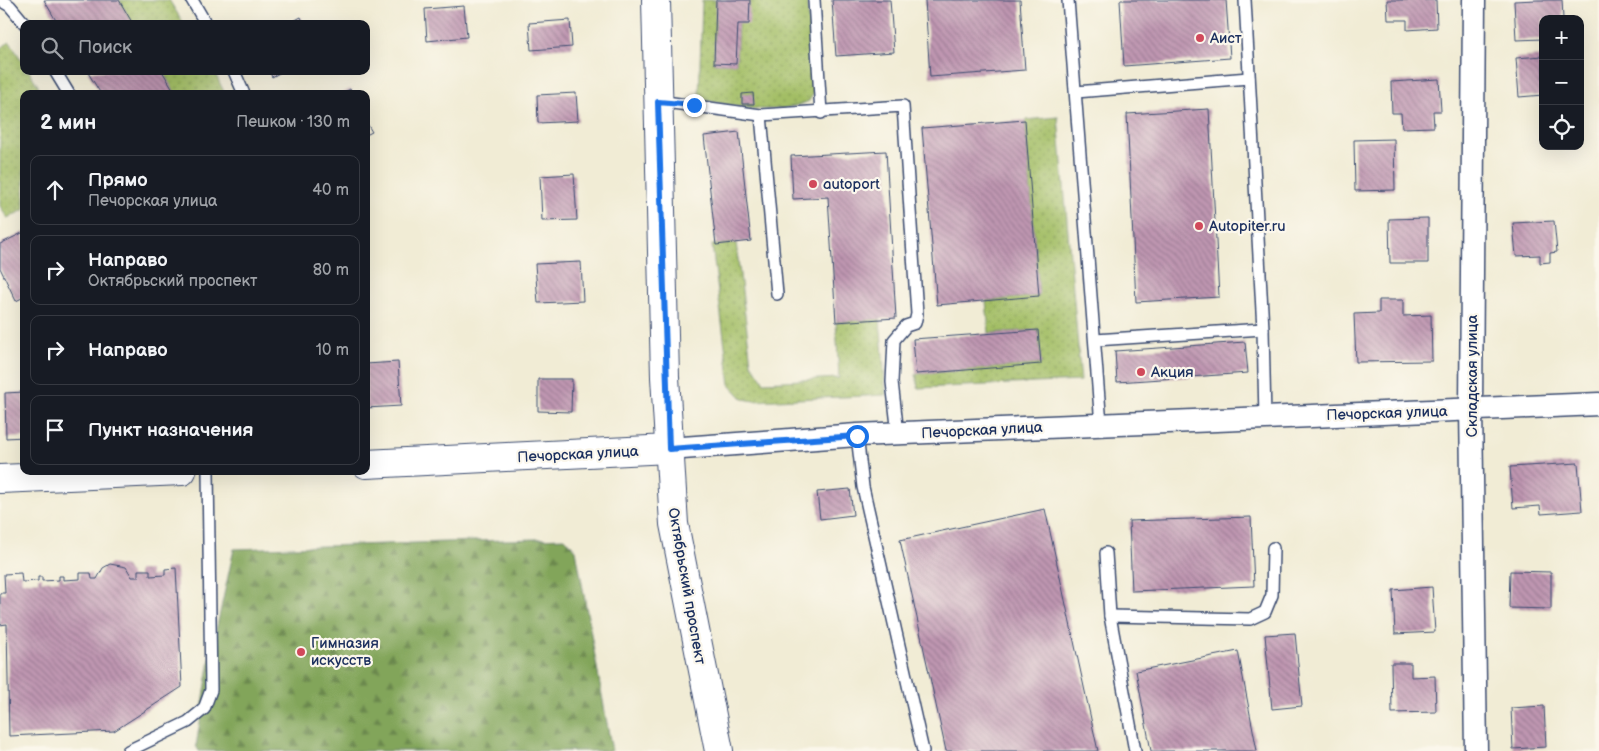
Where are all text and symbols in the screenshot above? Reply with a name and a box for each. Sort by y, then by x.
map controls [1539,15,1584,150]
button: + [1539,15,1584,60]
search box [20,20,370,75]
place label: Аист [1209,29,1242,48]
marker: Аист [1194,32,1206,44]
icon: search [38,34,66,62]
text: Поиск [78,36,132,59]
button: − [1539,60,1584,105]
route end [683,94,706,117]
button: locate [1539,105,1584,150]
text: 2 мин [40,110,96,135]
text: Пешком · 130 m [236,113,350,132]
text: Прямо [88,169,148,192]
place label: autoport [823,175,880,194]
icon: ahead [41,176,69,204]
marker: autoport [807,178,819,190]
text: 40 m [312,181,349,200]
text: Печорская улица [88,192,218,211]
place label: Autopiter.ru [1209,217,1286,236]
marker: Autopiter.ru [1193,220,1205,232]
text: Направо [88,249,168,272]
icon: right [41,256,69,284]
text: 80 m [313,261,349,280]
text: Октябрьский проспект [88,272,257,291]
street label: Складская улица [1463,315,1482,437]
icon: right [41,336,69,364]
text: Направо [88,339,168,362]
text: 10 m [316,341,349,360]
place label: Акция [1150,363,1194,382]
marker: Акция [1135,366,1147,378]
street label: Печорская улица [1326,402,1448,425]
icon: arrive [41,416,69,444]
street label: Печорская улица [921,418,1043,443]
text: Пункт назначения [88,419,253,442]
route start [846,425,869,448]
street label: Печорская улица [517,442,639,467]
street label: Октябрьский проспект [663,506,710,666]
place label: Гимназия искусств [311,634,379,670]
marker: Гимназия искусств [295,646,307,658]

